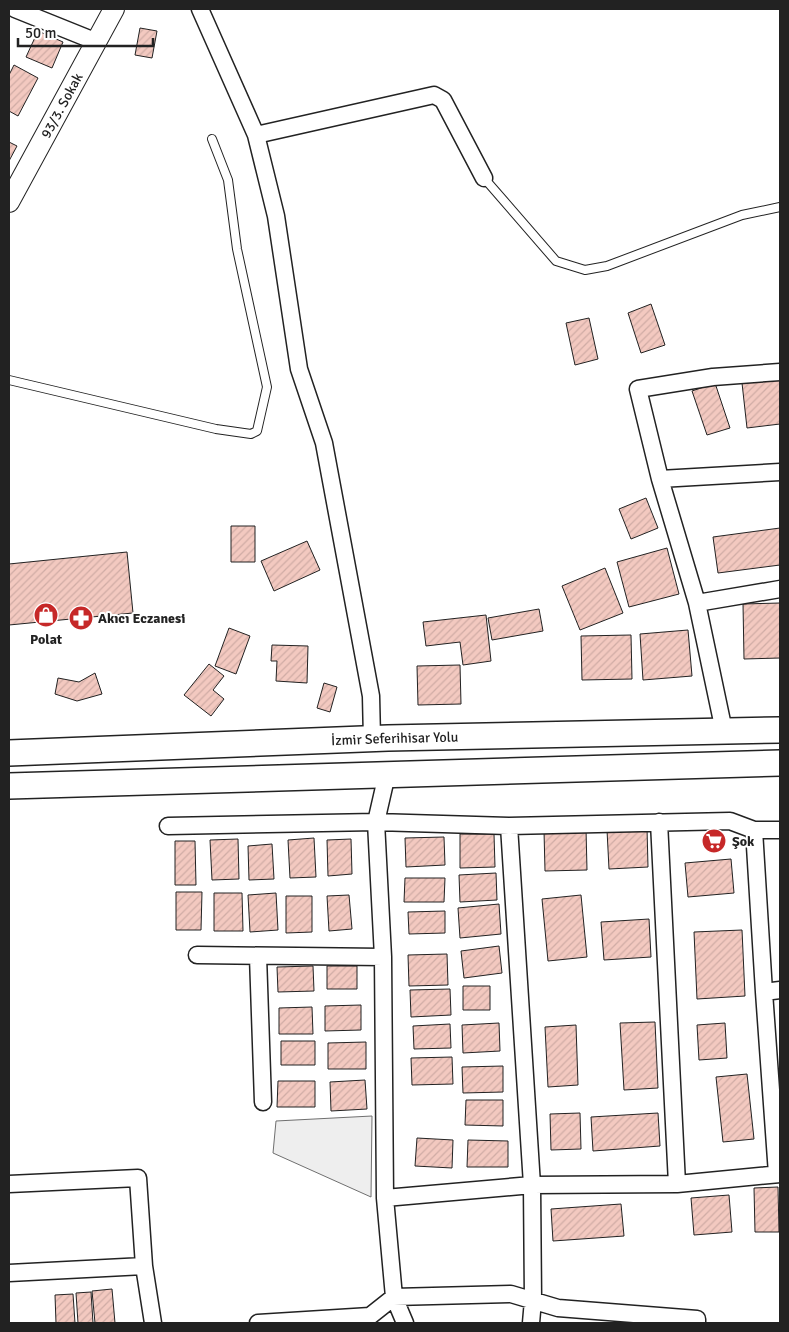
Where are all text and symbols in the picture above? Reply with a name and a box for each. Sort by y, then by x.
scale bar [18,15,152,47]
text: 50 m [25,24,56,42]
street label: 93/3. Sokak [37,70,87,141]
shop icon: Polat [33,602,59,628]
pharmacy icon: Akıcı Eczanesi [68,605,94,631]
place label: Akıcı Eczanesi [98,610,185,627]
place label: Polat [30,631,63,648]
street label: İzmir Seferihisar Yolu [331,729,458,749]
supermarket icon: Şok [701,828,727,854]
place label: Şok [732,833,755,850]

